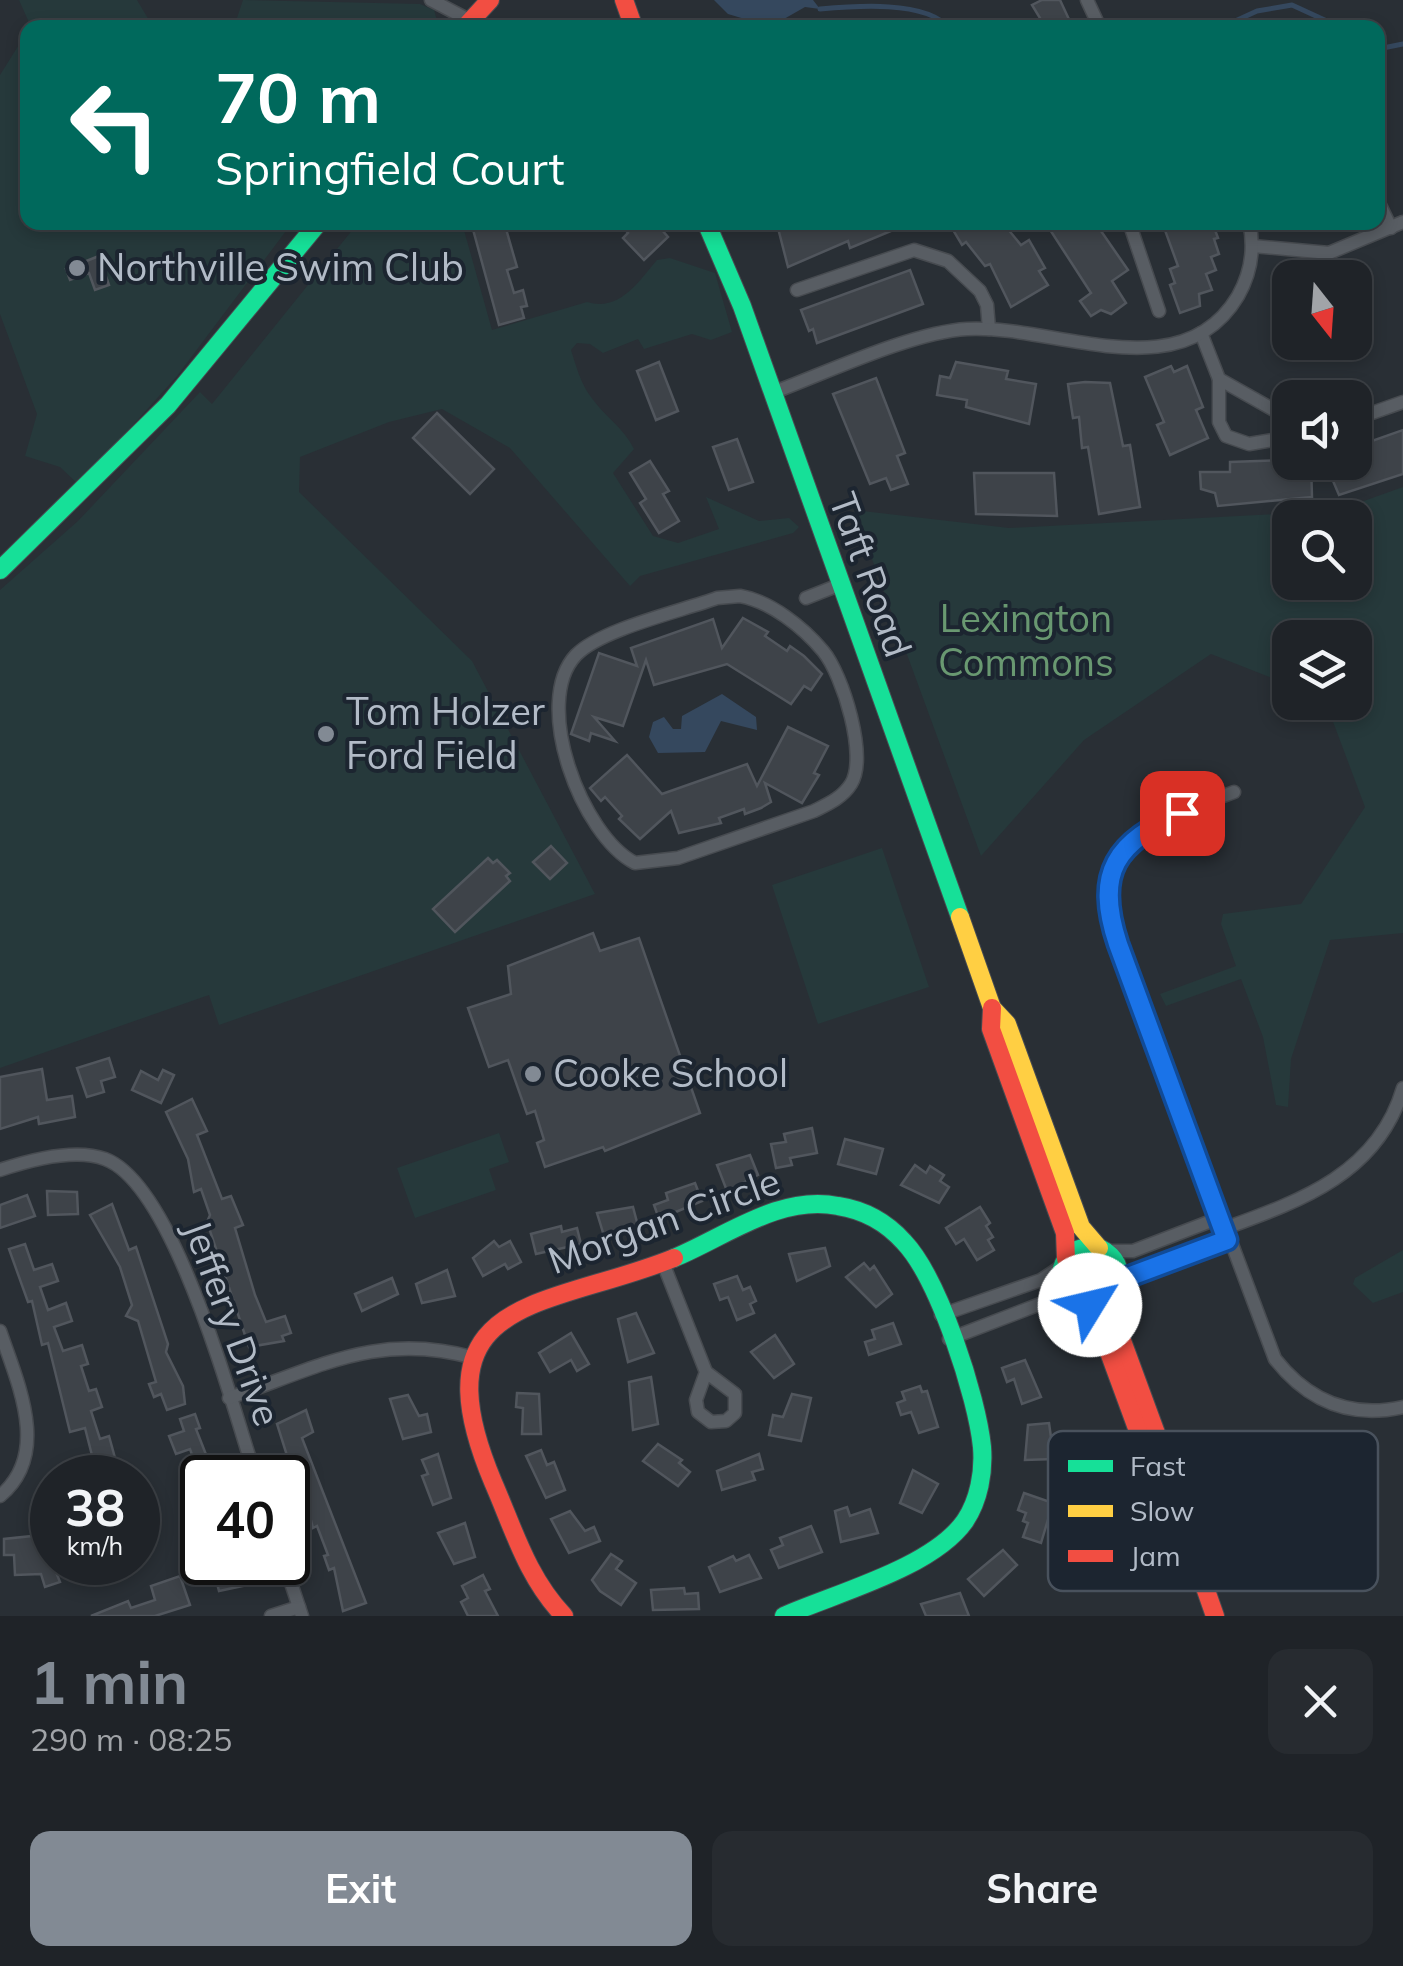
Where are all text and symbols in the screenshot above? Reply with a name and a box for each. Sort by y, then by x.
text: 70 m [215,53,381,141]
icon: left [50,60,180,190]
text: Springfield Court [215,140,565,196]
place label: Northville Swim Club [97,243,464,291]
marker: Northville Swim Club [66,257,88,279]
north arrow [1272,260,1372,360]
map controls [1272,260,1372,720]
button: sound [1272,380,1372,480]
street label: Taft Road [819,486,923,663]
button: search [1272,500,1372,600]
park label: Lexington Commons [938,594,1114,686]
button: layers [1272,620,1372,720]
place label: Tom Holzer Ford Field [346,687,545,779]
marker: Tom Holzer Ford Field [315,723,337,745]
pin [1140,771,1225,856]
icon: arrive [1155,786,1210,841]
place label: Cooke School [553,1049,788,1097]
marker: Cooke School [522,1063,544,1085]
street label: Morgan Circle [541,1156,786,1284]
street label: Jeffery Drive [174,1213,292,1432]
position arrow [1038,1253,1142,1357]
legend [1048,1431,1378,1591]
text: Fast [1130,1448,1186,1483]
speed limit sign: 40 [180,1455,310,1585]
text: 38 [65,1476,125,1539]
text: Slow [1130,1493,1194,1528]
text: km/h [67,1530,123,1561]
text: Jam [1130,1538,1181,1573]
text: 1 min [30,1644,188,1719]
button: close [1268,1649,1373,1754]
text: 290 m · 08:25 [30,1719,232,1759]
button: Exit [30,1831,692,1946]
button: Share [712,1831,1373,1946]

